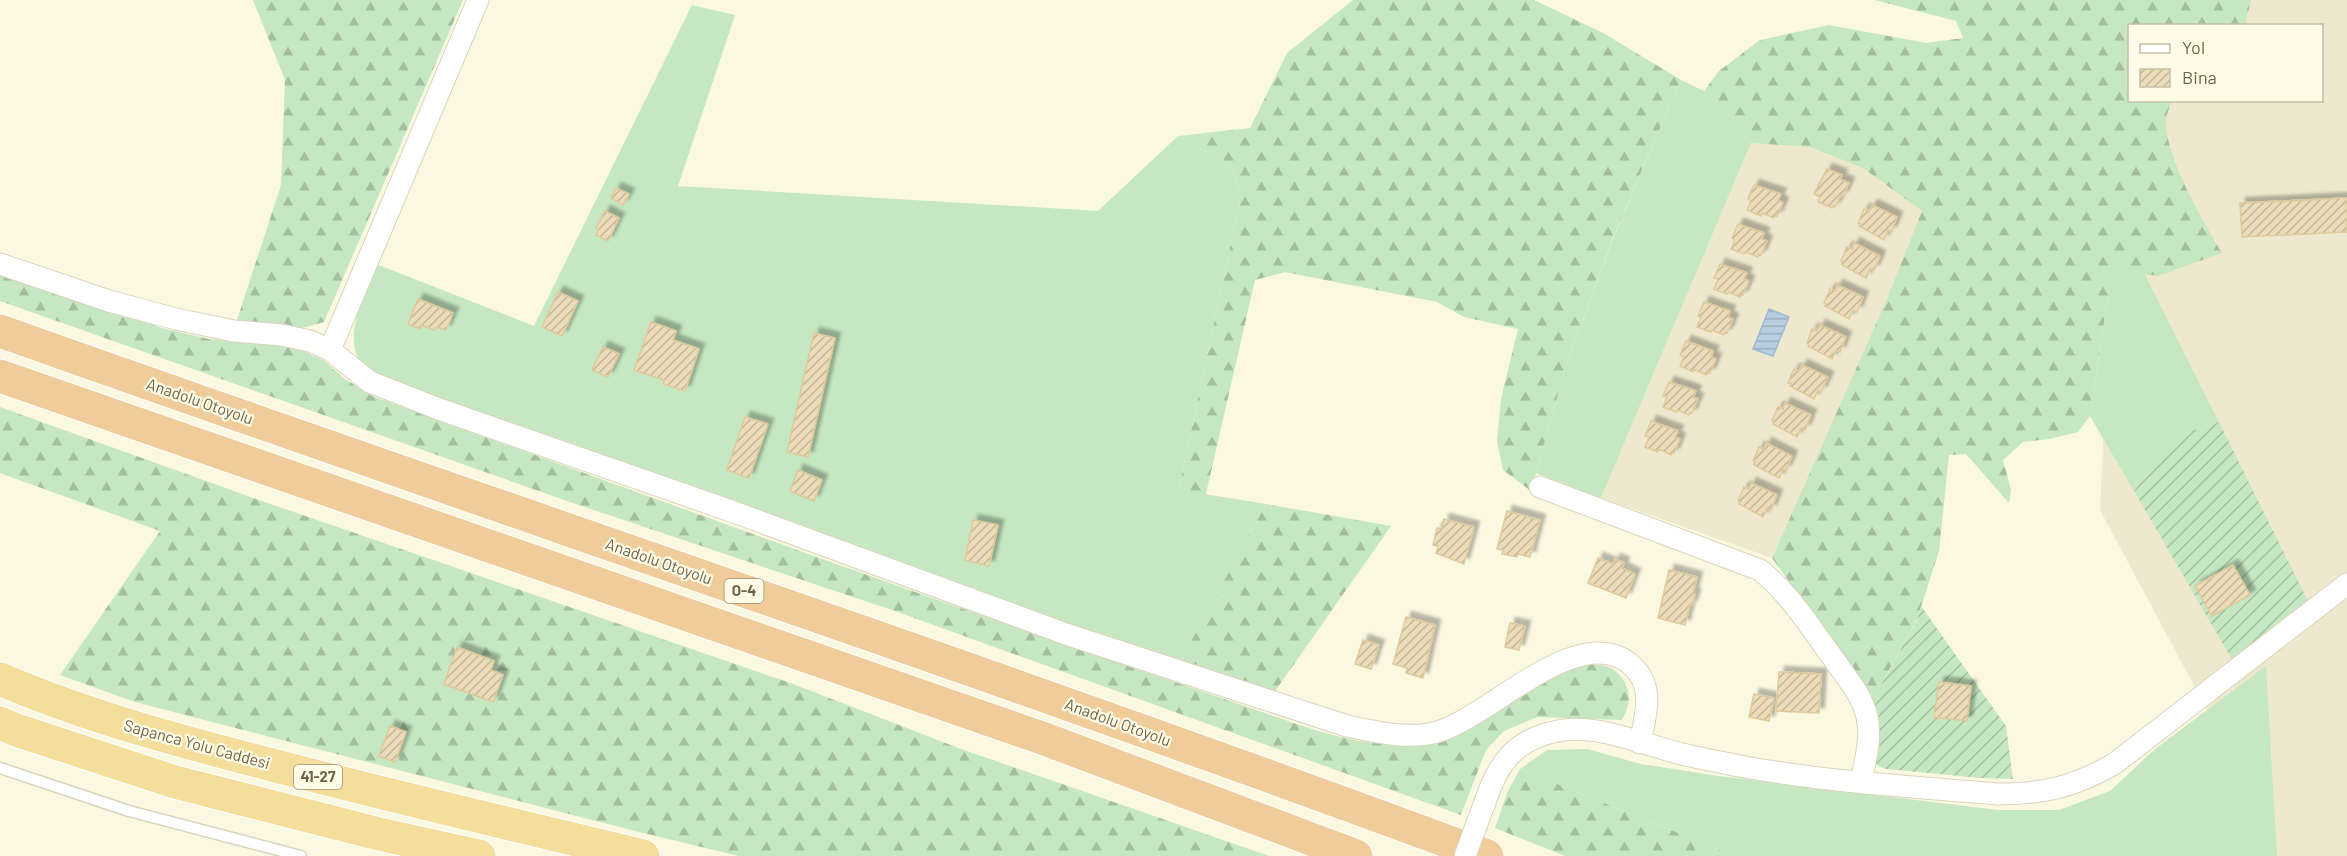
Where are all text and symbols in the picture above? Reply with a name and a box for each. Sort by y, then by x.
legend [2128,24,2323,102]
text: Yol [2182,36,2205,58]
text: Bina [2182,66,2217,88]
street label: Anadolu Otoyolu [144,373,256,428]
street label: Anadolu Otoyolu [603,533,715,588]
road number: O-4 [724,579,764,603]
street label: Anadolu Otoyolu [1063,694,1174,750]
street label: Sapanca Yolu Caddesi [122,715,272,772]
road number: 41-27 [294,765,342,789]

